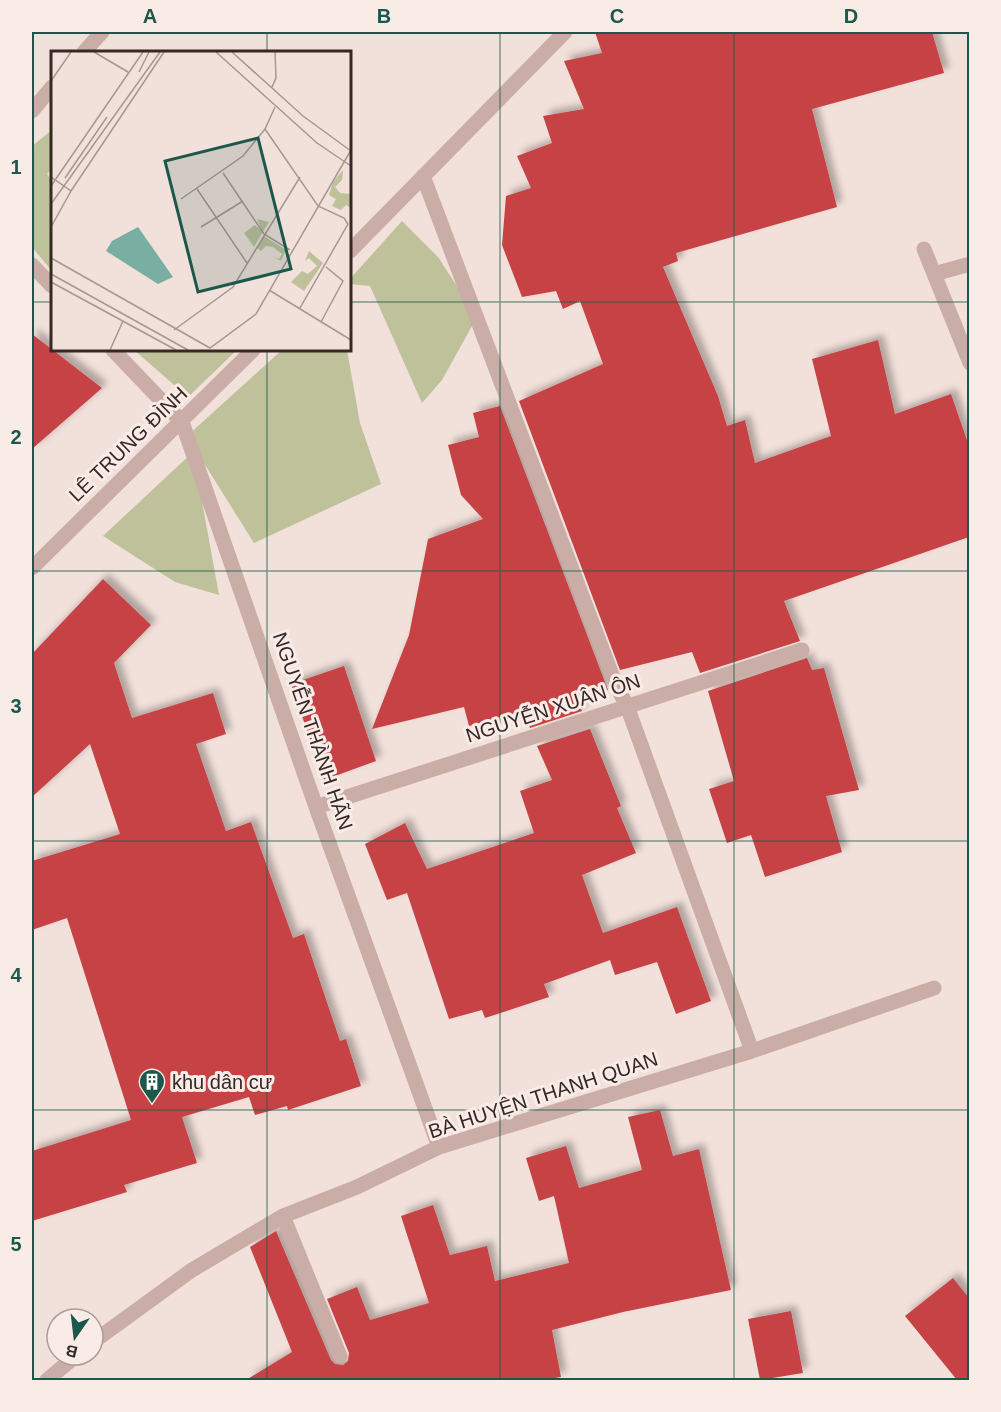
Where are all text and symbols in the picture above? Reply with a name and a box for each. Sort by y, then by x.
text: A [143,5,157,27]
text: B [377,5,391,27]
text: C [610,5,624,27]
text: D [844,5,858,27]
inset map [51,51,351,351]
text: 1 [10,156,22,178]
street label: LÊ TRUNG ĐÌNH [65,382,191,506]
text: 2 [10,426,22,448]
street label: NGUYỄN THÀNH HÃN [269,629,358,833]
street label: NGUYỄN XUÂN ÔN [463,669,643,747]
text: 3 [10,695,22,717]
text: 4 [10,964,22,986]
street label: BÀ HUYỆN THANH QUAN [426,1048,660,1142]
building icon: khu dân cư [137,1067,167,1105]
place label: khu dân cư [172,1071,272,1093]
text: 5 [10,1233,22,1255]
north arrow [45,1307,105,1367]
text: B [64,1341,79,1361]

